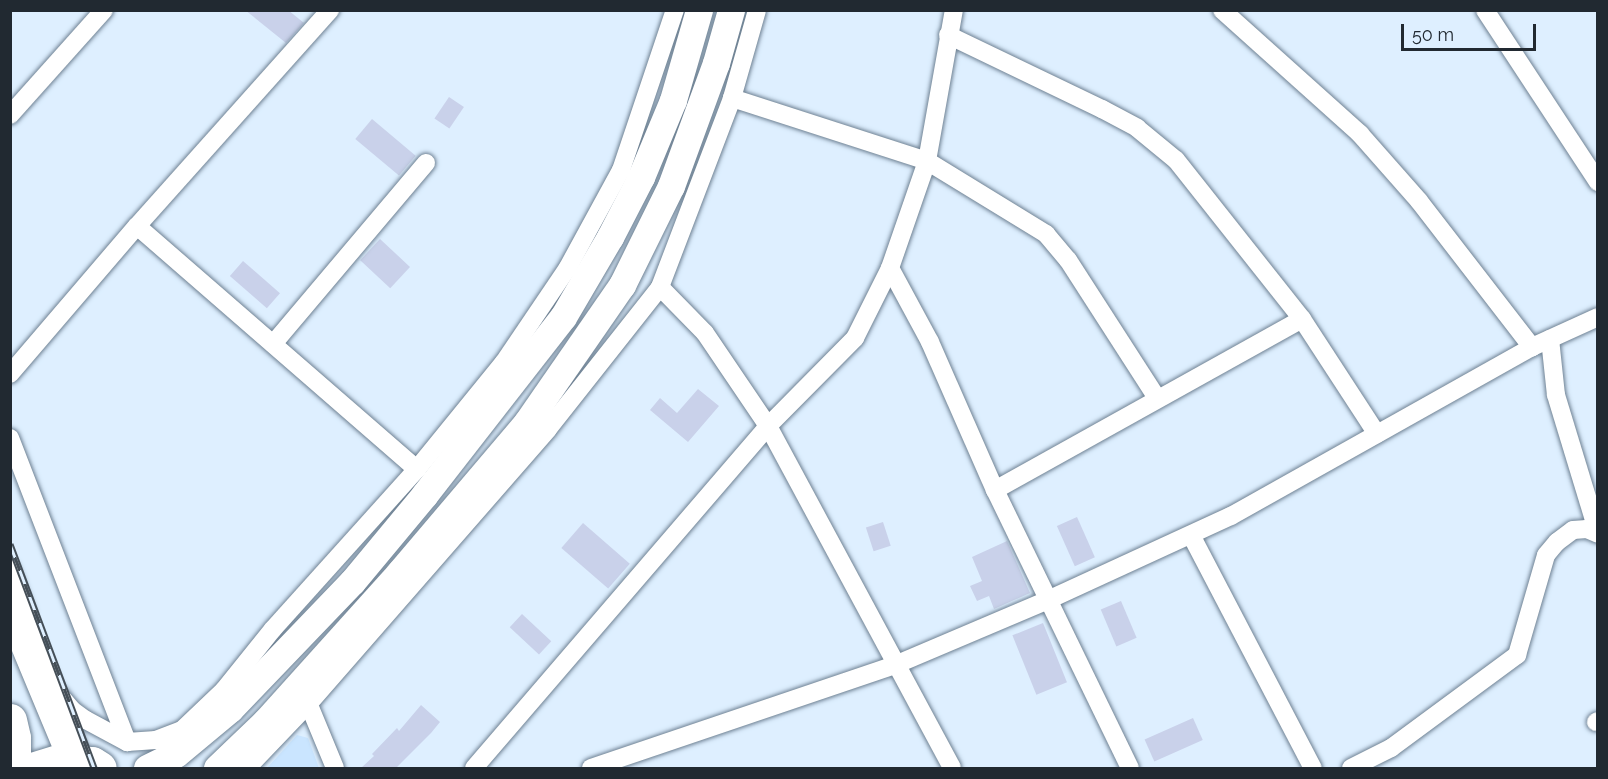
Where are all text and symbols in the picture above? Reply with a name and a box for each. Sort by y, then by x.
scale bar [1404,12,1539,50]
text: 50 m [1412,24,1454,45]

